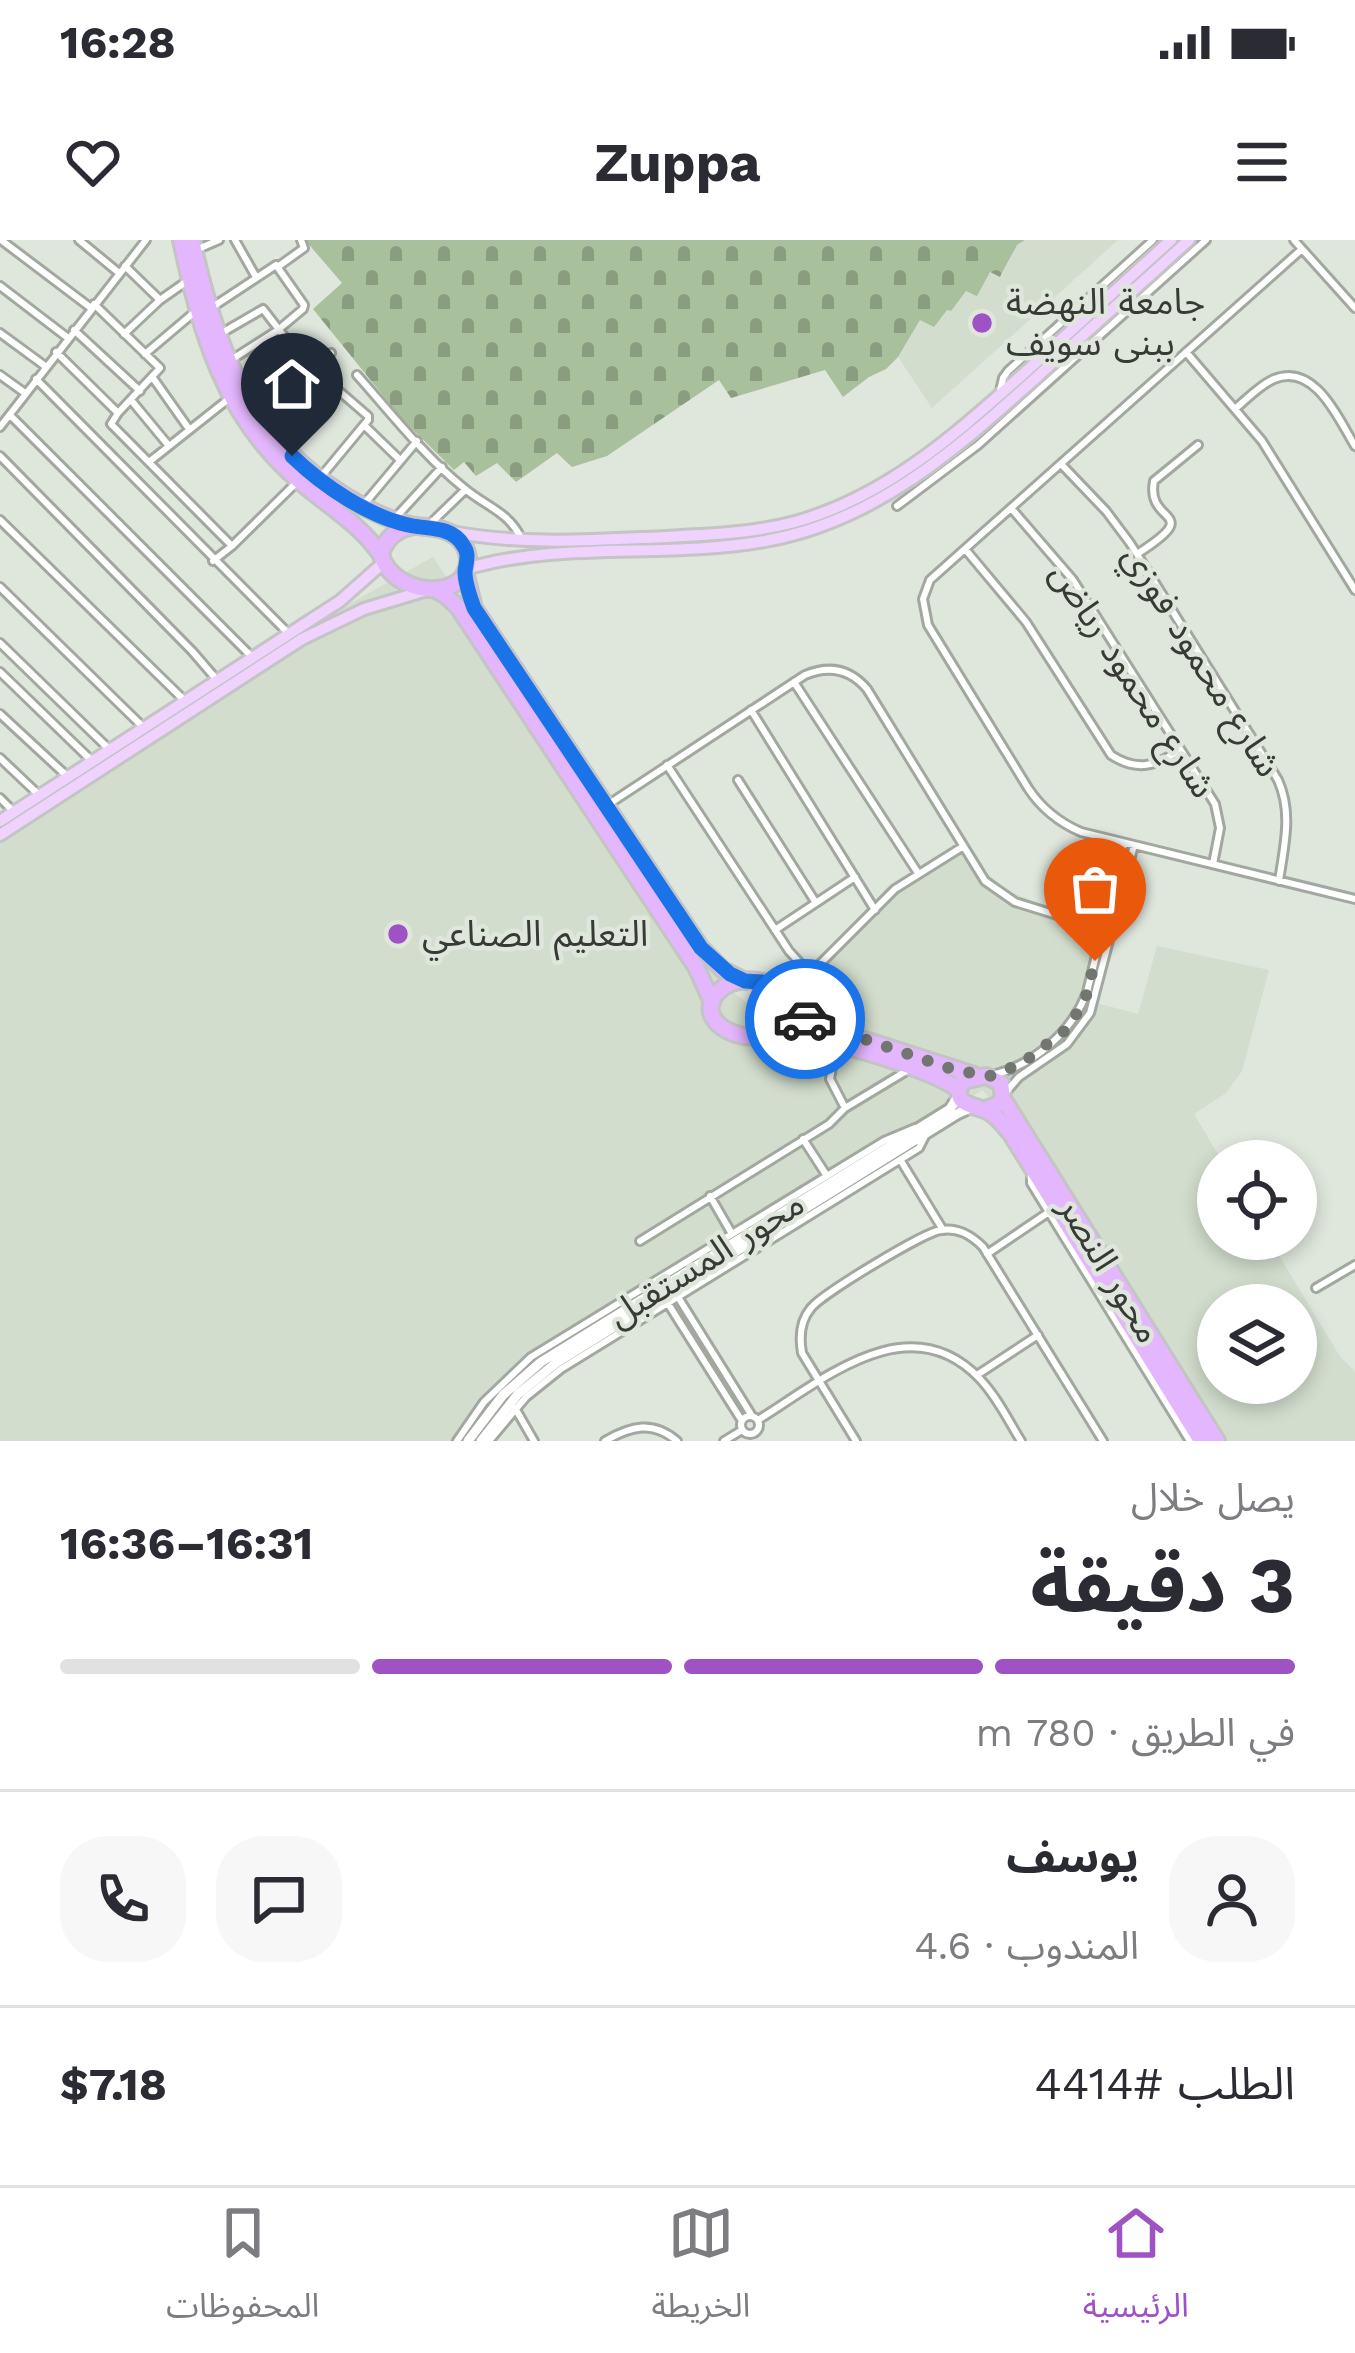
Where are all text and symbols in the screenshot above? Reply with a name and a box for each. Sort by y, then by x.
text: 16:28 [60,16,176,69]
icon: heart [60,129,126,195]
icon: menu [1229,129,1295,195]
text: Zuppa [595,131,761,194]
place label: جامعة النهضة ببنى سويف [1006,281,1205,364]
marker: جامعة النهضة ببنى سويف [969,310,995,336]
pin [241,333,343,456]
icon: home [259,351,325,417]
street label: شارع محمود فوزي [1109,537,1290,788]
street label: شارع محمود رياض [1037,555,1225,808]
pin [1044,838,1146,961]
icon: bag [1062,856,1128,922]
place label: التعليم الصناعي [422,913,648,961]
marker: التعليم الصناعي [385,921,411,947]
courier [745,959,865,1079]
icon: car [772,986,838,1052]
map controls [1197,1140,1317,1404]
button: locate [1197,1140,1317,1260]
street label: محور المستقبل [600,1182,812,1336]
street label: محور النصر [1050,1188,1170,1351]
button: layers [1197,1284,1317,1404]
text: يصل خلال [1131,1475,1295,1520]
text: 16:31–16:36 [60,1517,313,1570]
text: 3 دقيقة [1030,1539,1295,1631]
text: في الطريق · 780 m [976,1710,1295,1755]
text: يوسف [1006,1830,1139,1883]
button: phone [60,1836,186,1962]
button: chat [216,1836,342,1962]
button: person [1169,1836,1295,1962]
text: المندوب · 4.6 [914,1923,1139,1968]
text: الطلب #4414 [1035,2057,1295,2110]
text: $7.18 [60,2058,167,2111]
tab: المحفوظات [166,2200,319,2341]
tab: الخريطة [652,2200,750,2341]
tab: الرئيسية [1083,2200,1189,2341]

